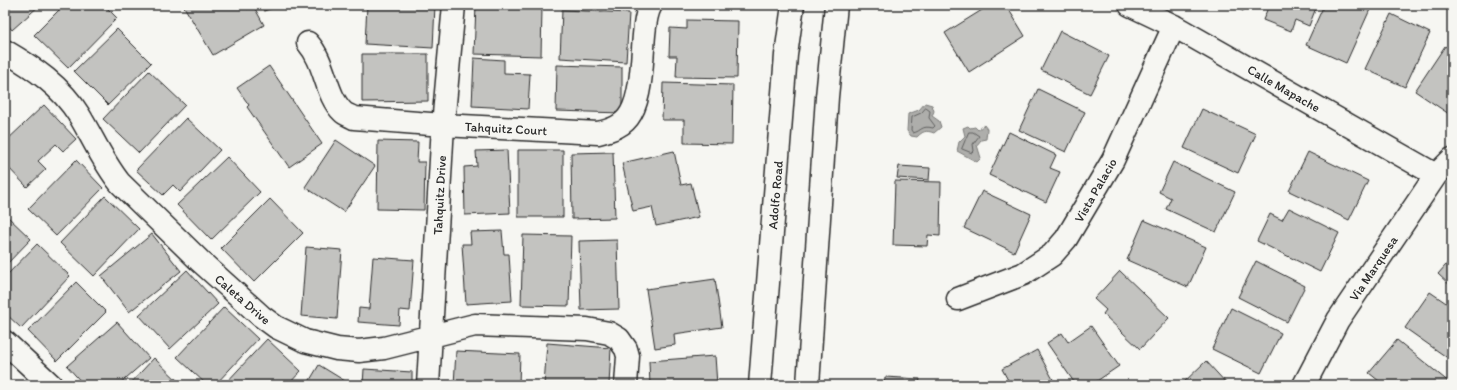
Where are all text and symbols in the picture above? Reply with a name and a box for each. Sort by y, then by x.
street label: Calle Mapache [1245,62,1323,115]
street label: Tahquitz Court [464,119,548,138]
street label: Tahquitz Drive [430,155,449,235]
street label: Vista Palacio [1071,155,1120,225]
street label: Adolfo Road [765,160,786,230]
street label: Via Marquesa [1346,233,1401,304]
street label: Caleta Drive [212,271,274,328]

